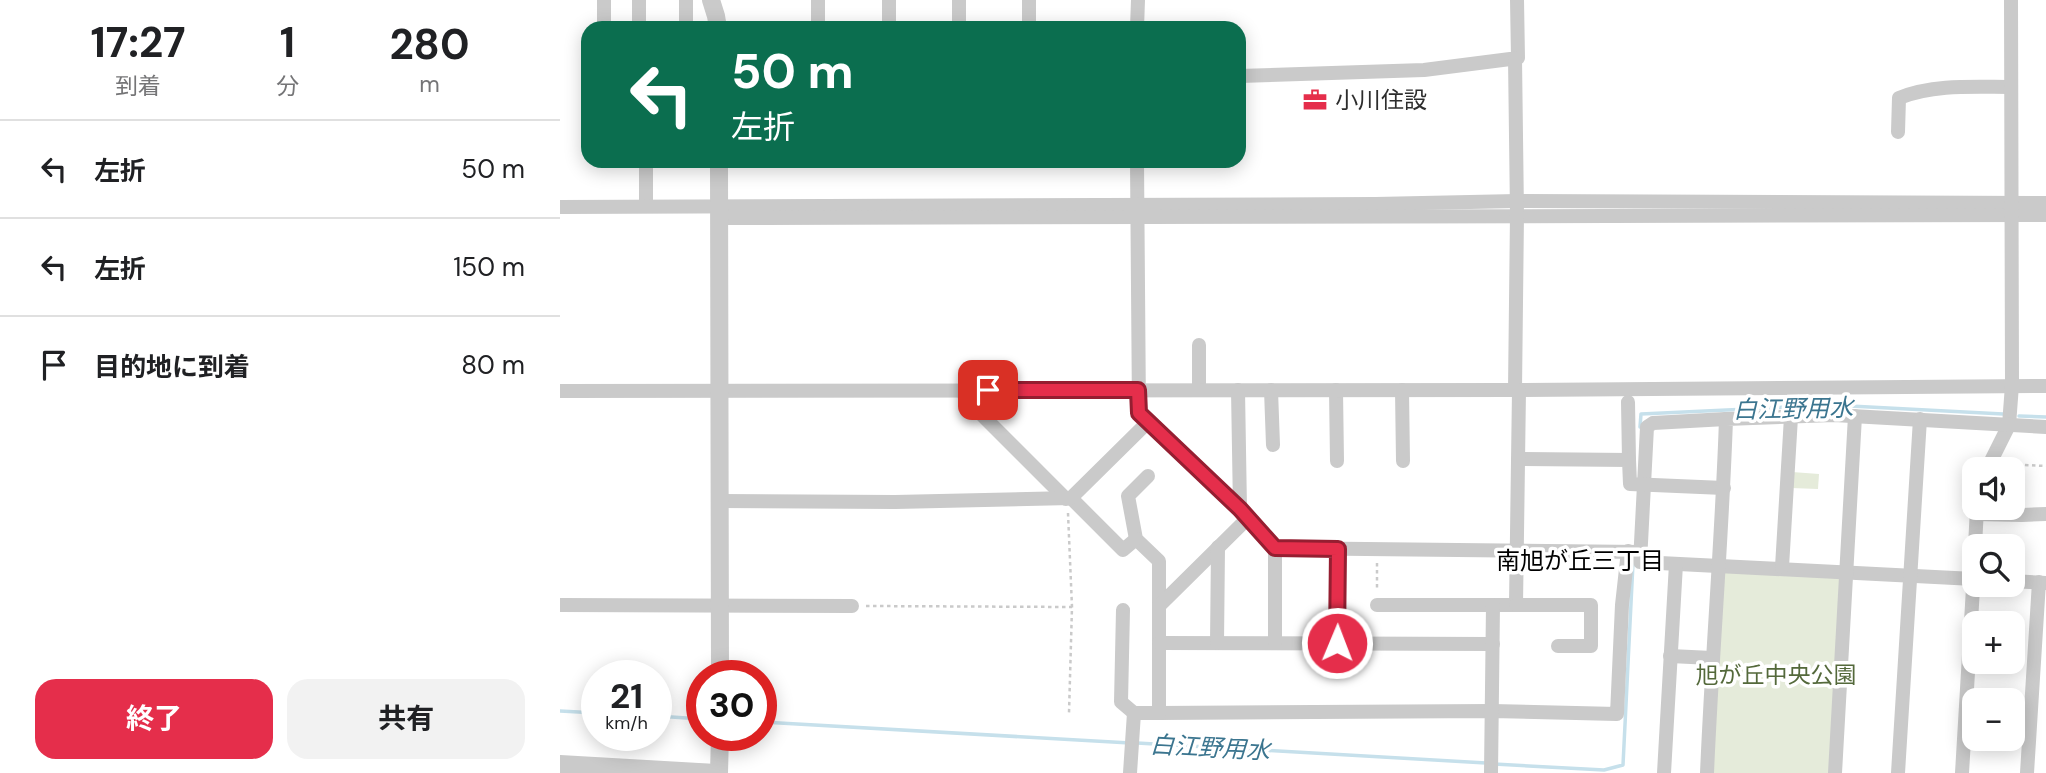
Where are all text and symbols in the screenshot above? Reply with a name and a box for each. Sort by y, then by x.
text: 17:27 [90,15,185,70]
text: 1 [280,15,295,70]
text: 280 [389,17,470,72]
text: 50 m [731,39,854,103]
icon: left [616,49,707,140]
text: m [419,69,440,99]
text: 到着 [115,71,161,101]
text: 分 [276,71,299,101]
place label: 小川住設 [1335,85,1427,115]
office icon: 小川住設 [1301,86,1329,114]
text: 左折 [731,106,795,148]
icon: left [35,150,73,188]
text: 50 m [461,152,525,186]
text: 左折 [94,154,146,188]
icon: left [35,248,73,286]
text: 150 m [453,250,525,284]
text: 左折 [94,252,146,286]
icon: arrive [35,346,73,384]
text: 80 m [461,348,525,382]
text: 目的地に到着 [94,350,250,384]
pin [958,360,1018,420]
icon: arrive [969,371,1007,409]
water label: 白江野用水 [1733,392,1856,425]
map controls [1962,457,2025,751]
button: sound [1962,457,2025,520]
button: search [1962,534,2025,597]
district label: 南旭が丘三丁目 [1496,545,1664,576]
position arrow [1300,606,1374,680]
button: + [1962,611,2025,674]
speed limit sign: 30 [686,660,777,751]
park label: 旭が丘中央公園 [1696,660,1857,690]
text: 21 [610,673,643,719]
button: 終了 [35,679,273,759]
button: 共有 [287,679,525,759]
button: − [1962,688,2025,751]
text: km/h [605,711,648,735]
water label: 白江野用水 [1149,729,1274,766]

